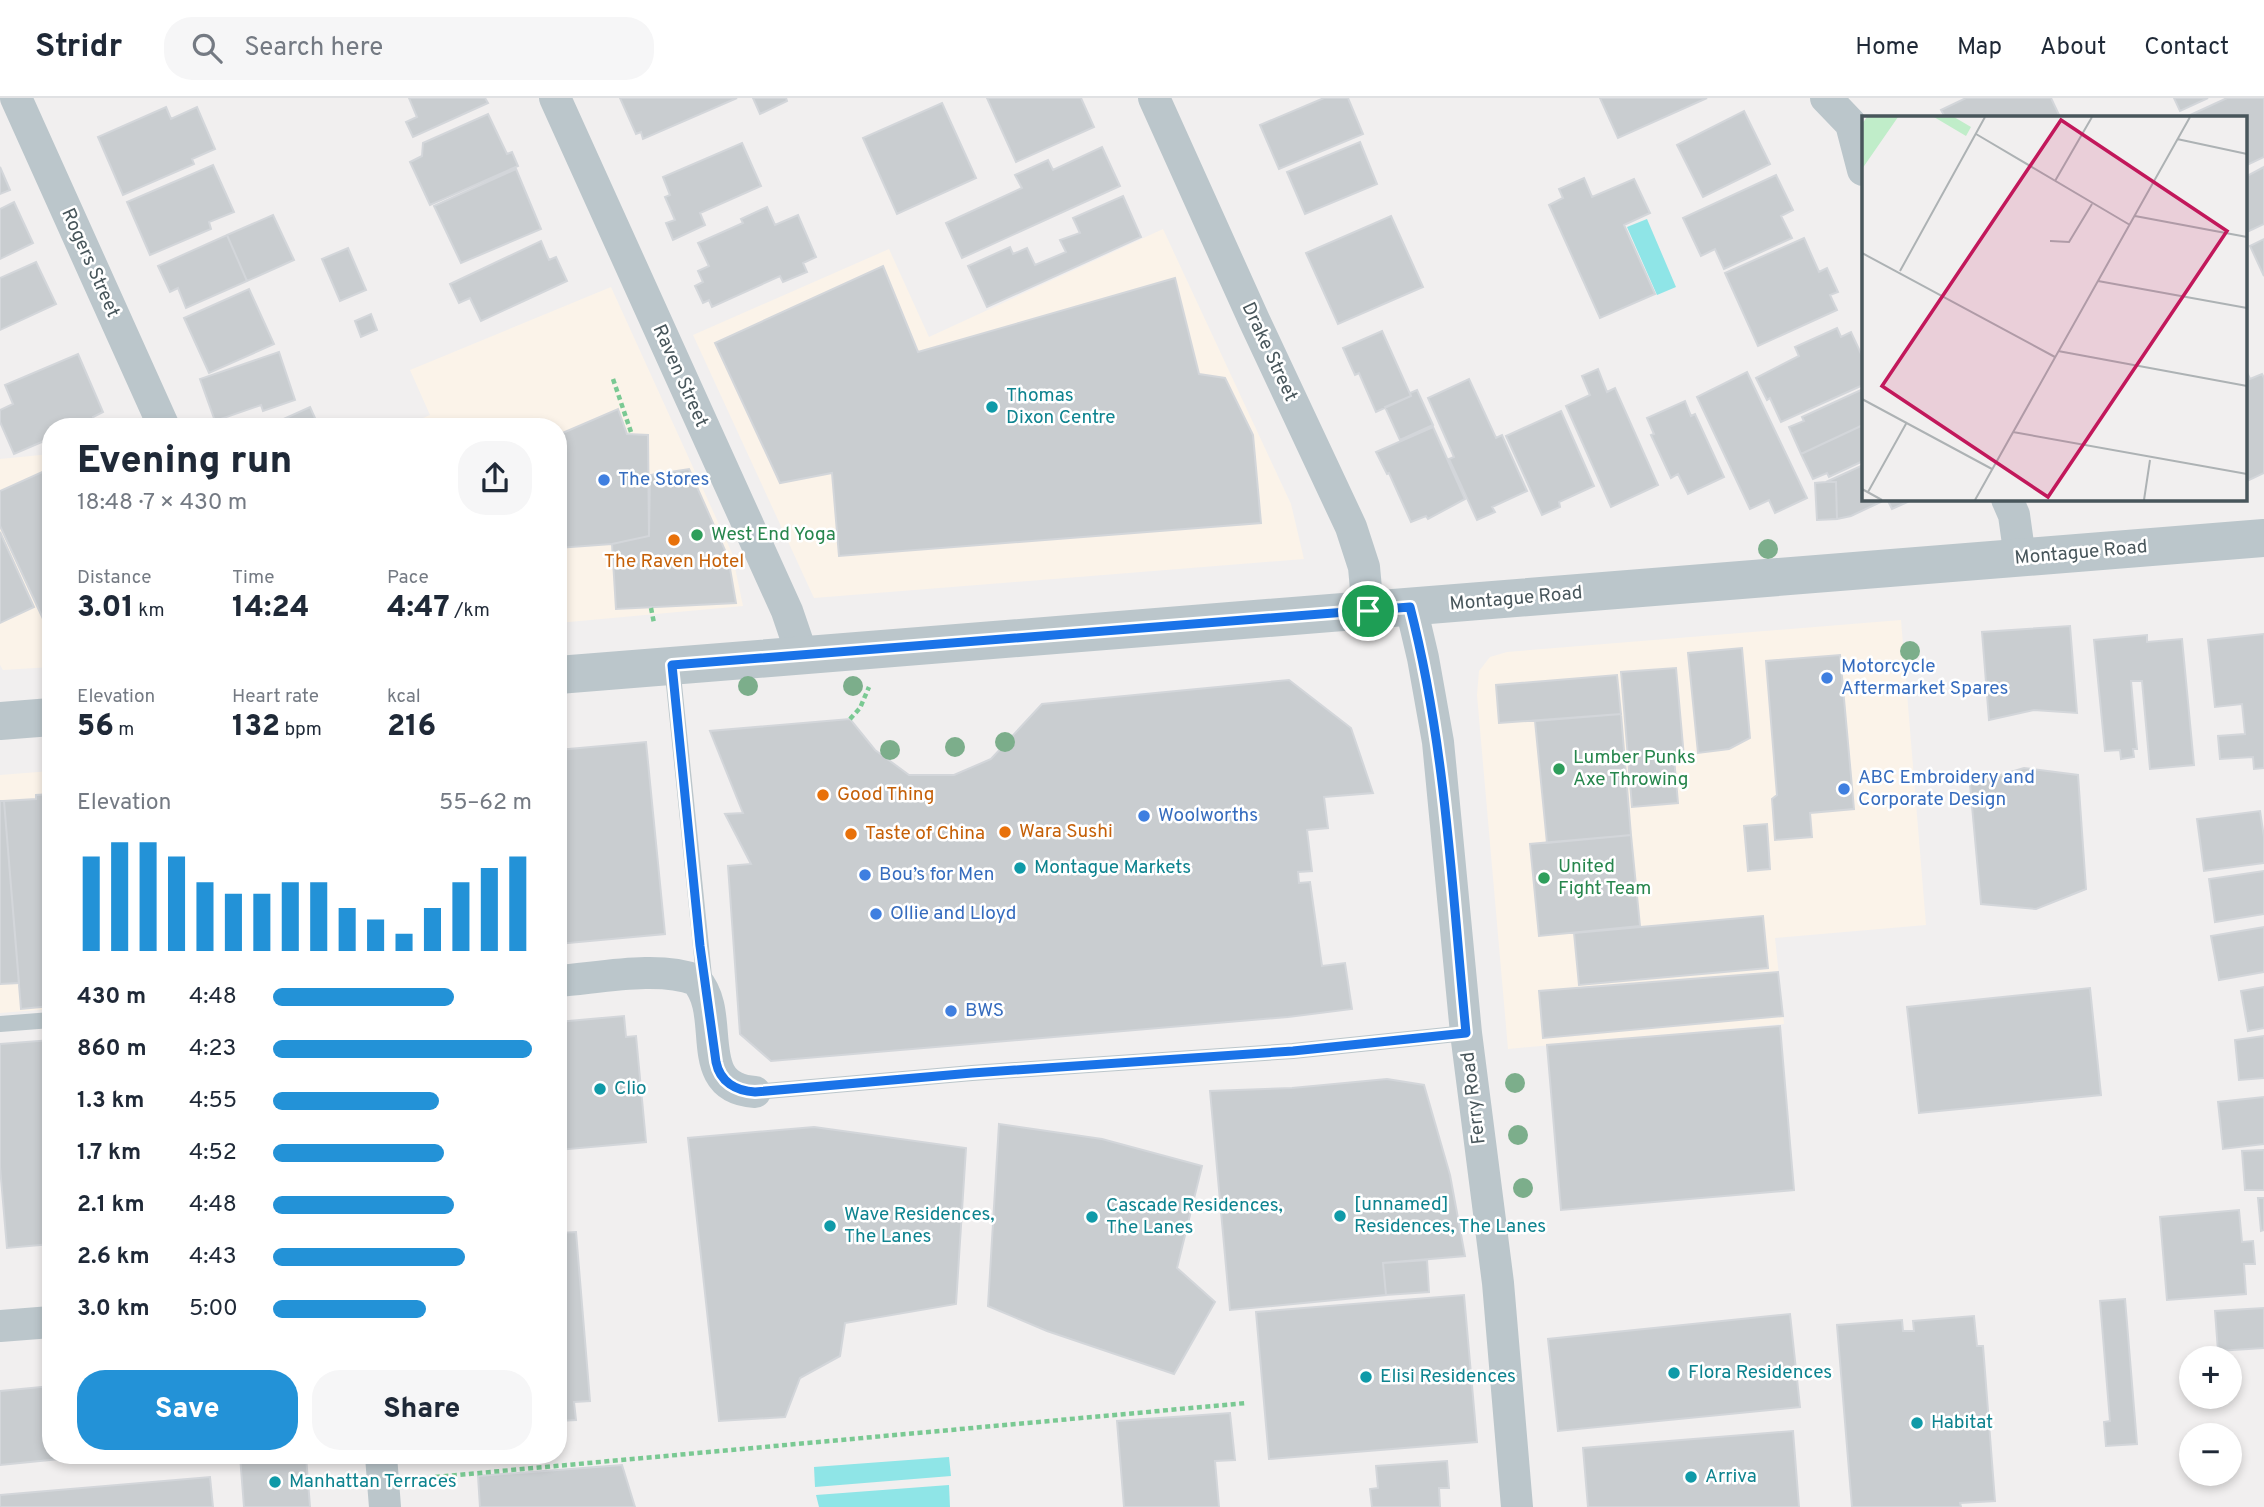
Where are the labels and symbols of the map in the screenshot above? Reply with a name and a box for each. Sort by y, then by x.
inset map [1862,116,2246,500]
street label: Rogers Street [55,205,125,321]
street label: Drake Street [1236,299,1302,405]
street label: Raven Street [647,321,713,431]
place label: Thomas Dixon Centre [1006,384,1115,430]
marker: Thomas Dixon Centre [984,399,1000,415]
place label: The Stores [618,468,709,492]
marker: The Stores [596,472,612,488]
place label: West End Yoga [711,523,836,547]
marker: West End Yoga [689,527,705,543]
marker: The Raven Hotel [666,532,682,548]
street label: Montague Road [2013,535,2149,571]
place label: The Raven Hotel [604,550,744,574]
pin [1338,581,1398,641]
street label: Montague Road [1448,581,1584,617]
place label: Motorcycle Aftermarket Spares [1841,655,2008,701]
marker: Motorcycle Aftermarket Spares [1819,670,1835,686]
place label: Lumber Punks Axe Throwing [1573,746,1696,792]
marker: Lumber Punks Axe Throwing [1551,761,1567,777]
place label: ABC Embroidery and Corporate Design [1858,766,2035,812]
marker: ABC Embroidery and Corporate Design [1836,781,1852,797]
place label: Good Thing [837,783,935,807]
marker: Good Thing [815,787,831,803]
place label: Woolworths [1158,804,1258,828]
marker: Woolworths [1136,808,1152,824]
place label: Wara Sushi [1019,820,1113,844]
place label: Taste of China [865,822,985,846]
marker: Wara Sushi [997,824,1013,840]
marker: Taste of China [843,826,859,842]
place label: United Fight Team [1558,855,1651,901]
place label: Montague Markets [1034,856,1191,880]
marker: Montague Markets [1012,860,1028,876]
place label: Bou’s for Men [879,863,994,887]
marker: Bou’s for Men [857,867,873,883]
marker: United Fight Team [1536,870,1552,886]
place label: Ollie and Lloyd [890,902,1016,926]
marker: Ollie and Lloyd [868,906,884,922]
place label: BWS [965,999,1004,1023]
marker: BWS [943,1003,959,1019]
street label: Ferry Road [1456,1050,1492,1146]
place label: Clio [614,1077,647,1101]
marker: Clio [592,1081,608,1097]
place label: [unnamed] Residences, The Lanes [1354,1193,1546,1239]
place label: Cascade Residences, The Lanes [1106,1194,1283,1240]
place label: Wave Residences, The Lanes [844,1203,995,1249]
marker: [unnamed] Residences, The Lanes [1332,1208,1348,1224]
marker: Cascade Residences, The Lanes [1084,1209,1100,1225]
marker: Wave Residences, The Lanes [822,1218,838,1234]
place label: Flora Residences [1688,1361,1832,1385]
place label: Elisi Residences [1380,1365,1516,1389]
marker: Flora Residences [1666,1365,1682,1381]
marker: Elisi Residences [1358,1369,1374,1385]
place label: Habitat [1931,1411,1993,1435]
marker: Habitat [1909,1415,1925,1431]
place label: Arriva [1705,1465,1757,1489]
marker: Arriva [1683,1469,1699,1485]
place label: Manhattan Terraces [289,1470,457,1494]
marker: Manhattan Terraces [267,1474,283,1490]

